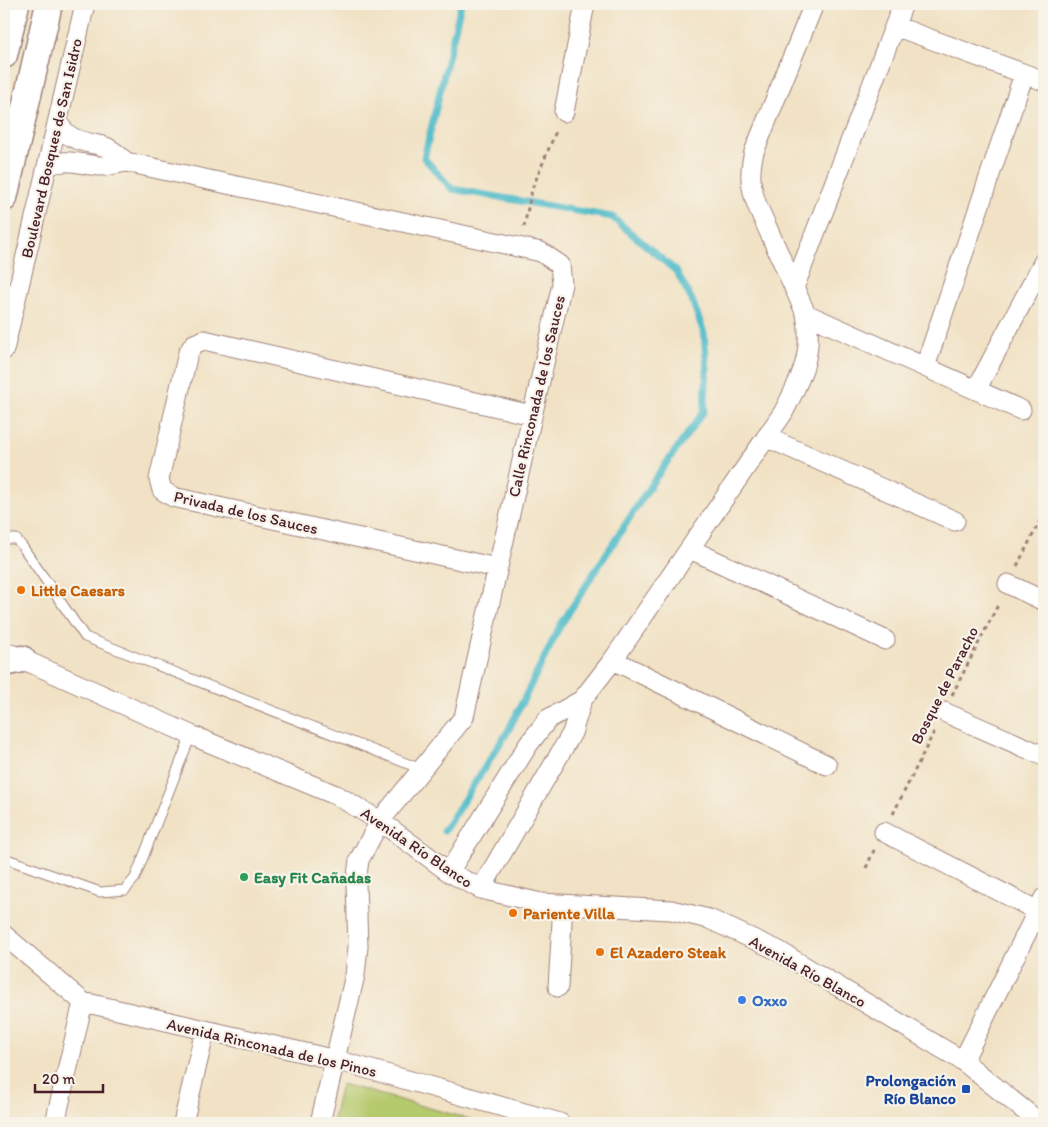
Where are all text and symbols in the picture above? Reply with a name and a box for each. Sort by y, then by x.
street label: Boulevard Bosques de San Isidro [17,36,86,260]
street label: Calle Rinconada de los Sauces [504,293,569,499]
street label: Privada de los Sauces [172,487,320,538]
place label: Little Caesars [31,581,125,600]
marker: Little Caesars [15,584,27,596]
street label: Bosque de Paracho [907,623,982,747]
street label: Avenida Río Blanco [357,803,476,892]
place label: Easy Fit Cañadas [254,868,371,888]
marker: Easy Fit Cañadas [238,871,250,883]
place label: Pariente Villa [523,904,615,923]
marker: Pariente Villa [507,907,519,919]
street label: Avenida Río Blanco [746,931,869,1011]
place label: El Azadero Steak [610,943,727,962]
marker: El Azadero Steak [594,946,606,958]
place label: Oxxo [752,991,787,1010]
marker: Oxxo [736,994,748,1006]
street label: Avenida Rinconada de los Pinos [165,1014,379,1081]
scale bar [35,1062,102,1094]
text: 20 m [42,1070,76,1088]
place label: Prolongación Río Blanco [865,1071,957,1108]
marker: Prolongación Río Blanco [960,1083,972,1095]

